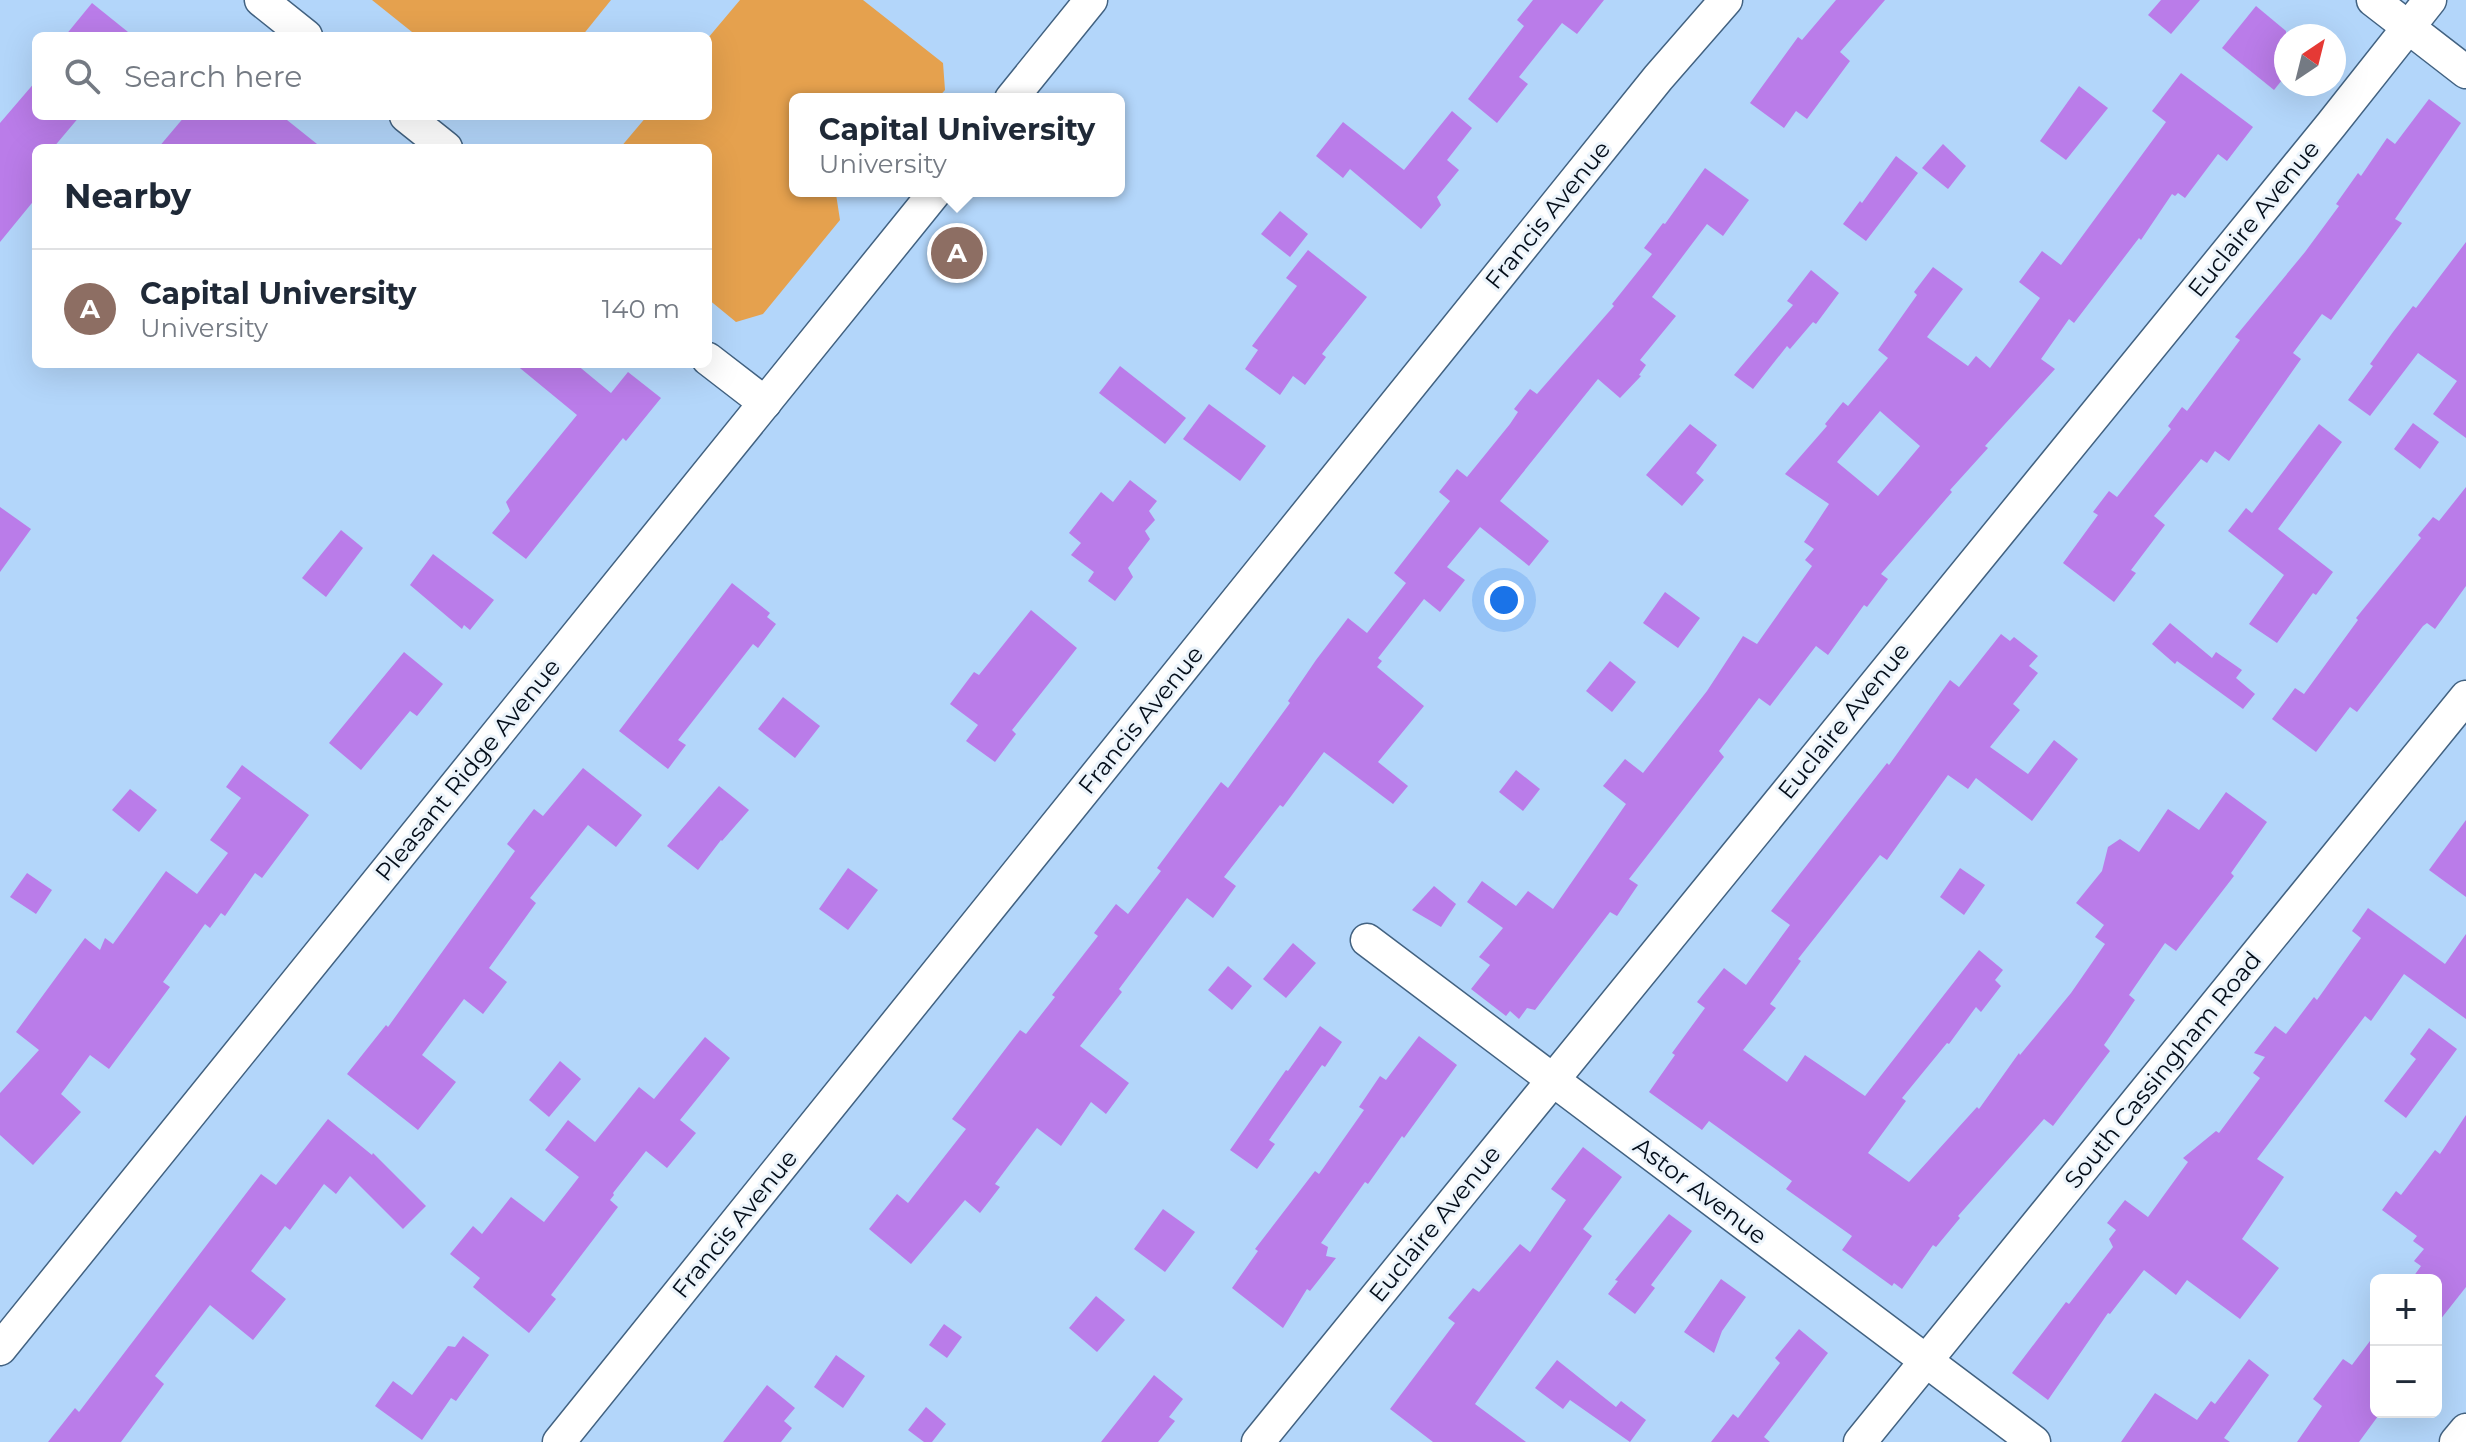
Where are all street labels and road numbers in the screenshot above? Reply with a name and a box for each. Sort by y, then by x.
street label: Francis Avenue [1479,135,1616,295]
street label: Euclaire Avenue [2182,135,2326,303]
street label: Euclaire Avenue [1772,637,1916,805]
street label: Francis Avenue [1072,640,1209,800]
street label: Pleasant Ridge Avenue [369,653,566,887]
street label: South Cassingham Road [2058,945,2267,1194]
street label: Astor Avenue [1628,1131,1773,1250]
street label: Euclaire Avenue [1363,1140,1507,1308]
street label: Francis Avenue [666,1144,803,1304]

